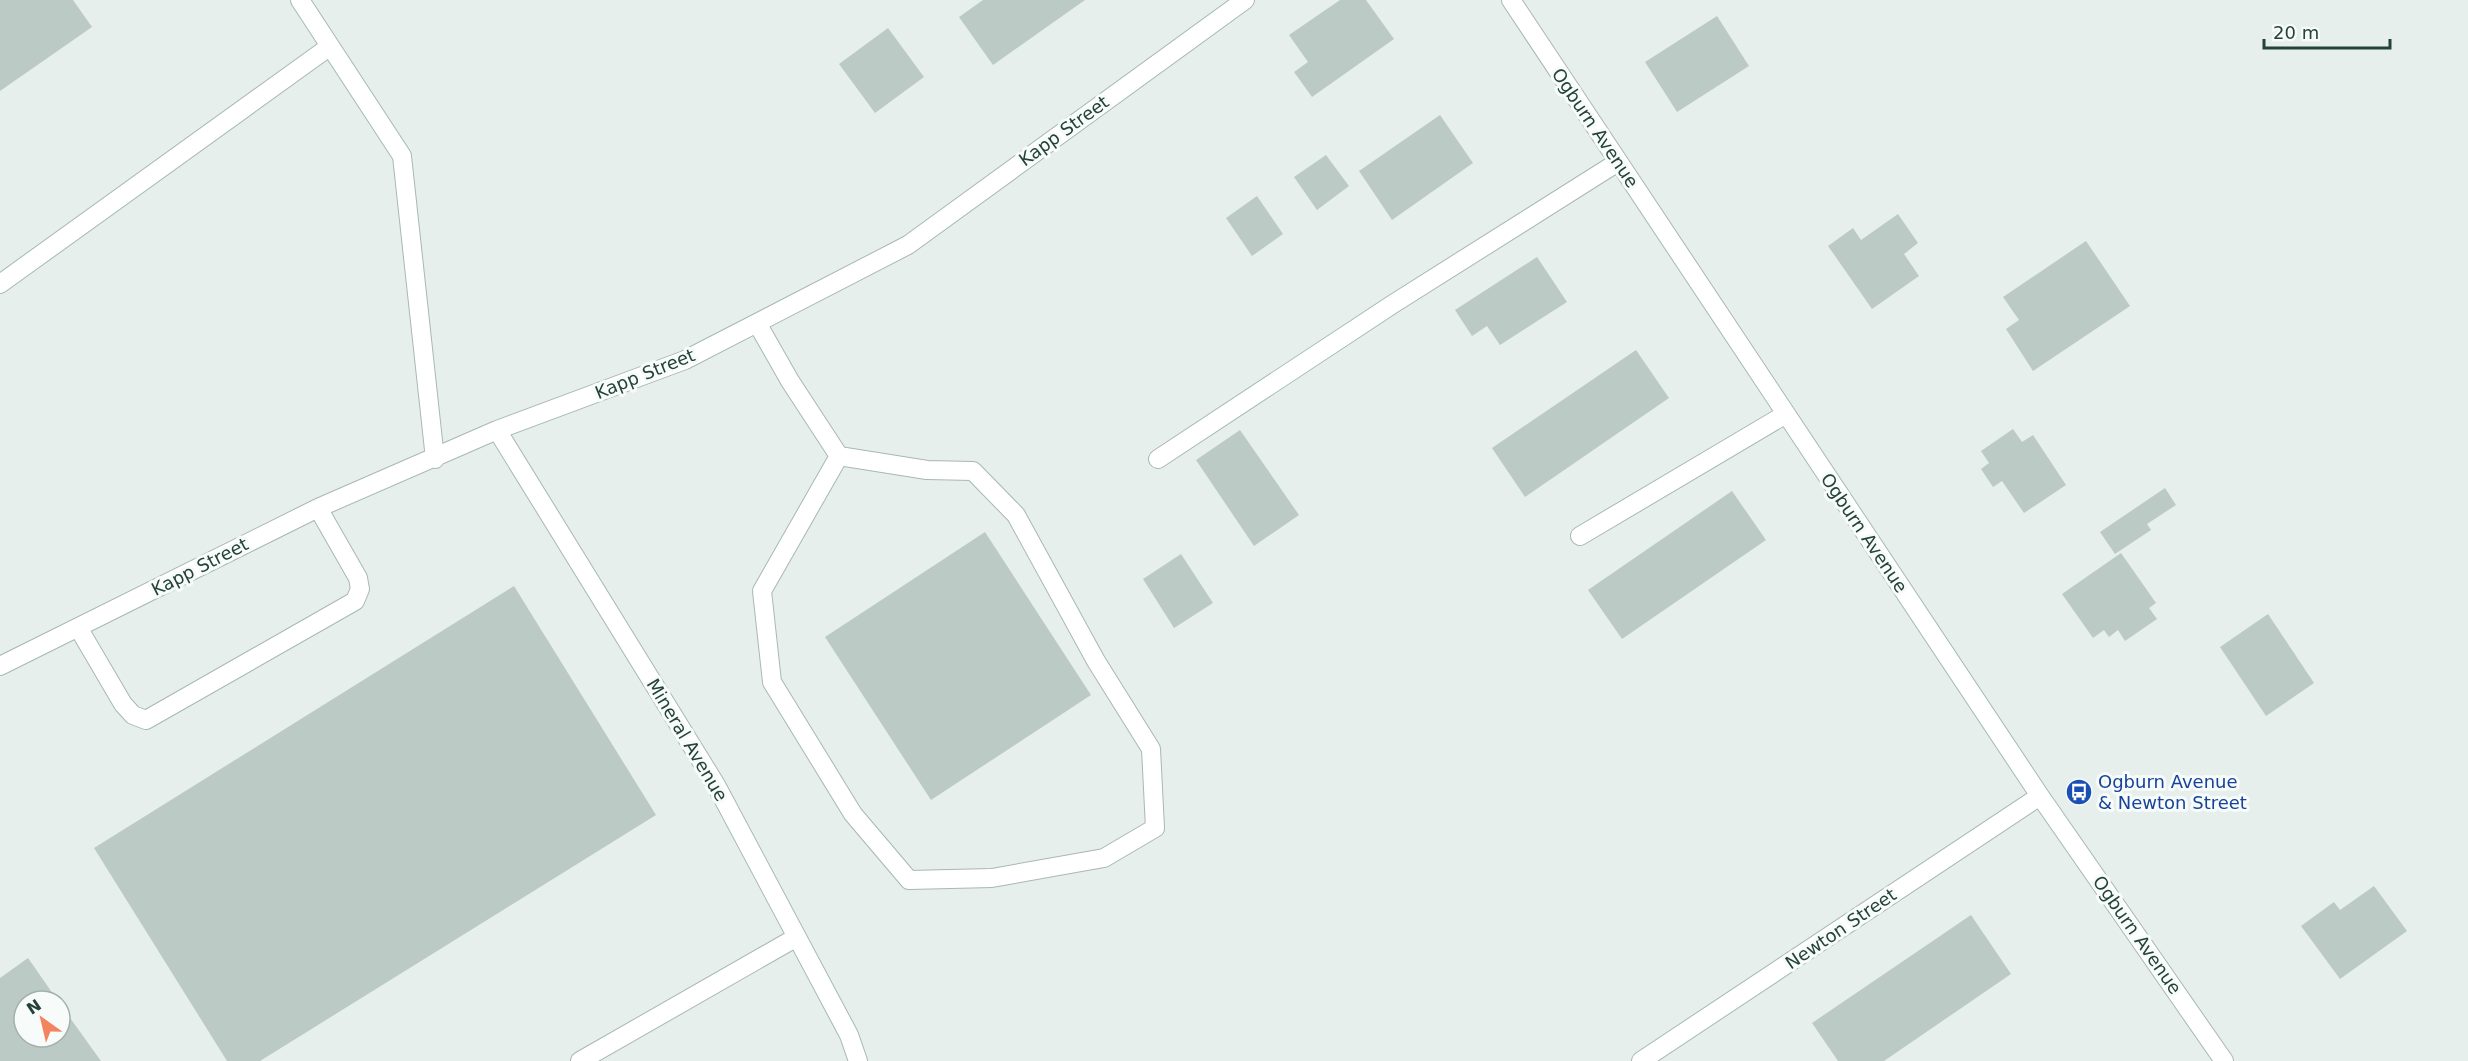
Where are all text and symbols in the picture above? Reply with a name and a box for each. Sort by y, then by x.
scale bar [2264,12,2390,50]
text: 20 m [2273,22,2319,43]
street label: Ogburn Avenue [1548,64,1643,191]
street label: Kapp Street [1015,91,1113,170]
street label: Kapp Street [592,344,698,403]
street label: Ogburn Avenue [1817,469,1912,596]
street label: Kapp Street [148,533,252,600]
street label: Mineral Avenue [643,675,732,805]
place label: Ogburn Avenue & Newton Street [2098,771,2247,813]
bus stop icon: Ogburn Avenue & Newton Street [2064,777,2094,807]
street label: Ogburn Avenue [2089,872,2186,998]
street label: Newton Street [1781,884,1900,973]
north arrow [12,989,72,1049]
text: N [23,995,45,1019]

